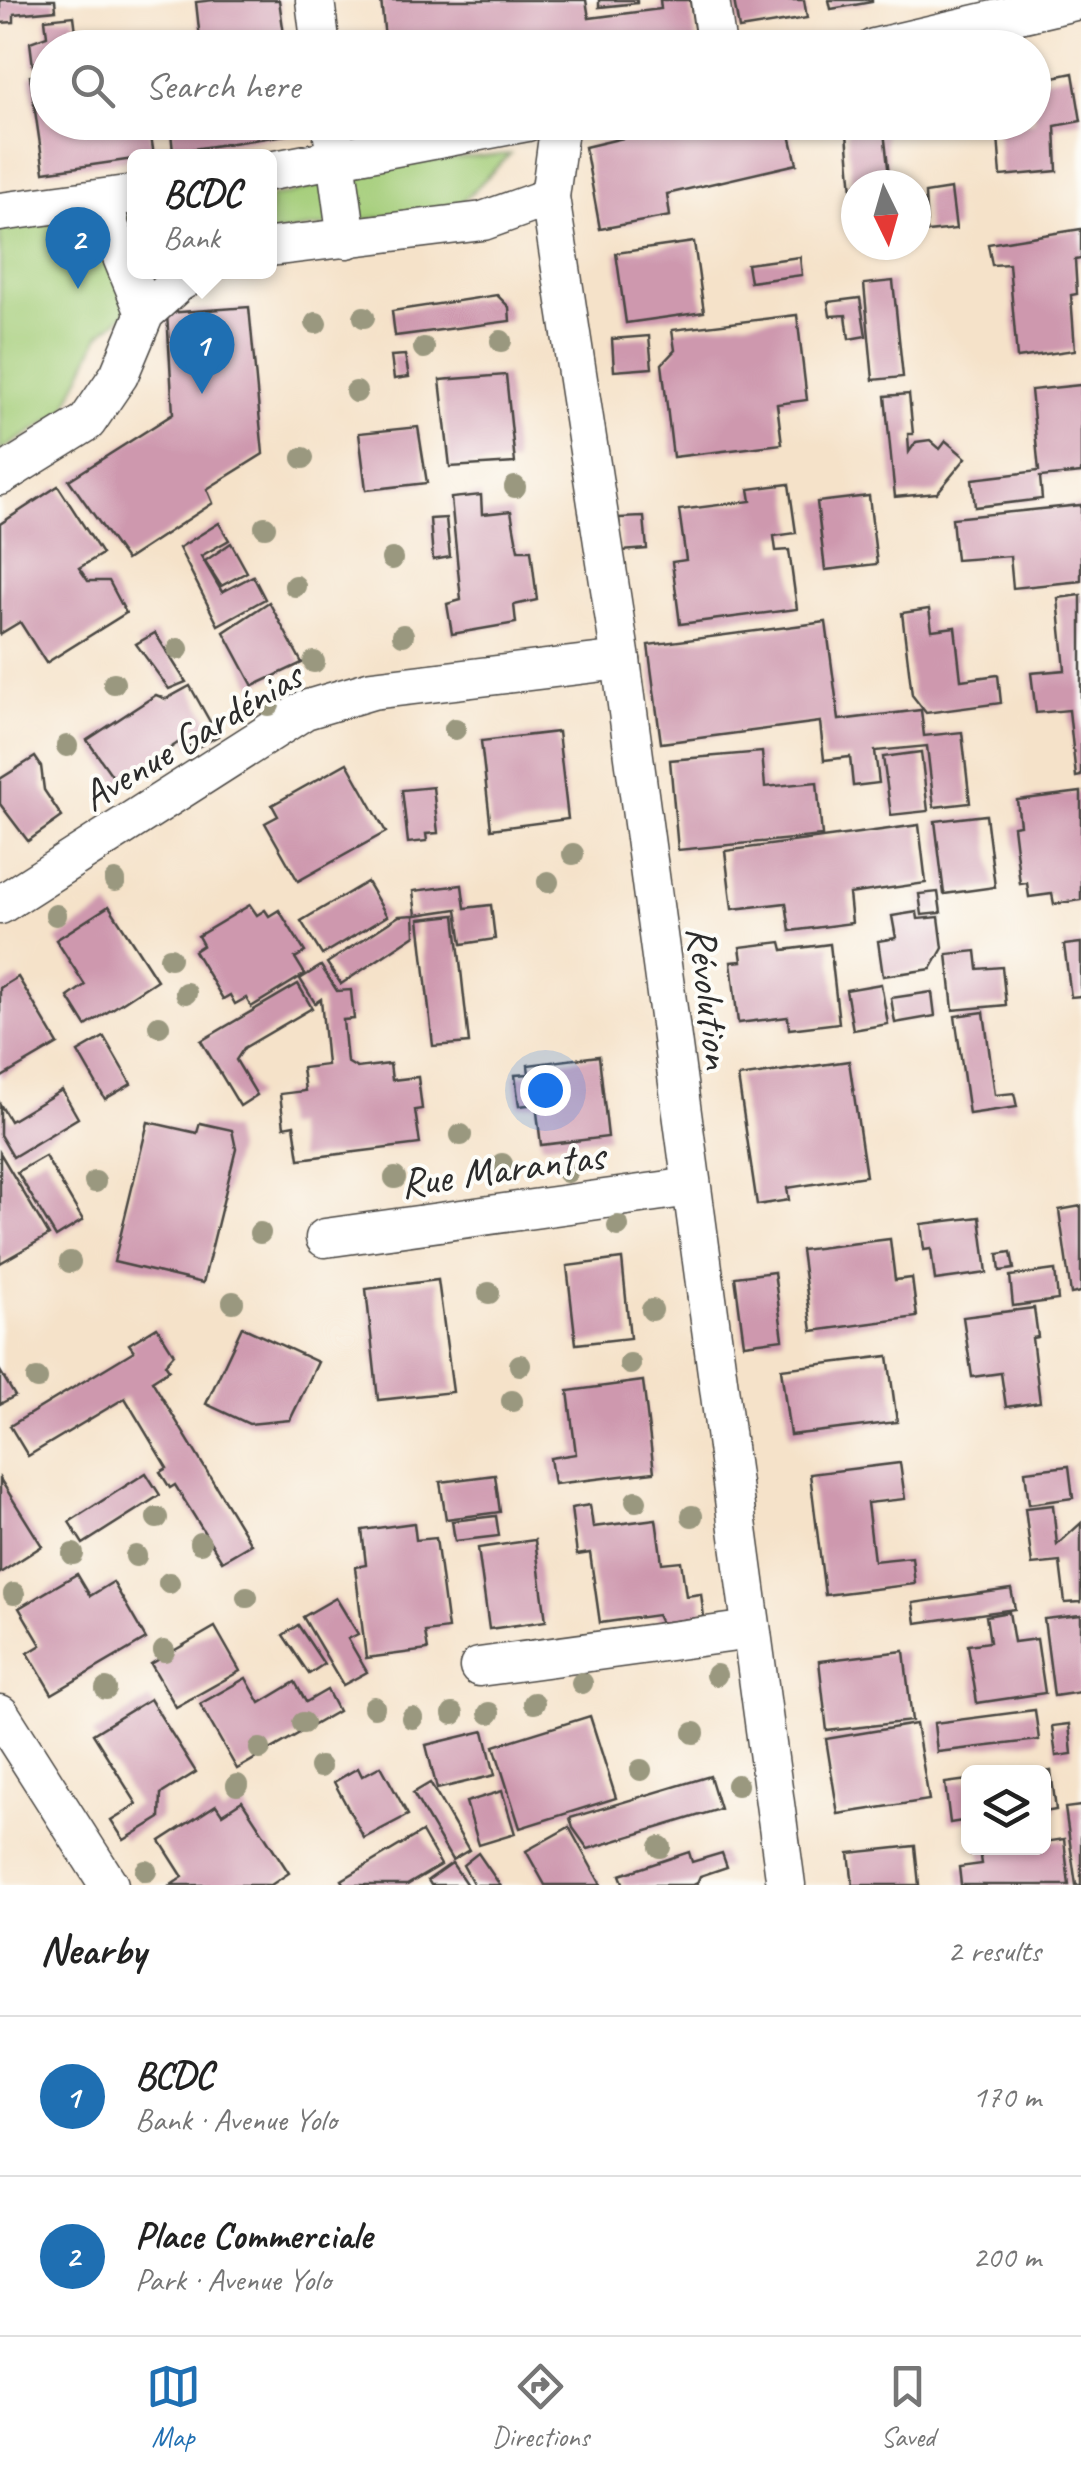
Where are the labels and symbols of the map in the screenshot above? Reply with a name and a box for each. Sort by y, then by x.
north arrow [841,170,931,260]
pin: 2 [46,206,110,289]
pin: 1 [170,312,234,394]
street label: Avenue Gardénias [72,648,315,823]
street label: Révolution [674,923,745,1072]
your location [520,1065,571,1116]
street label: Rue Marantas [397,1128,611,1210]

